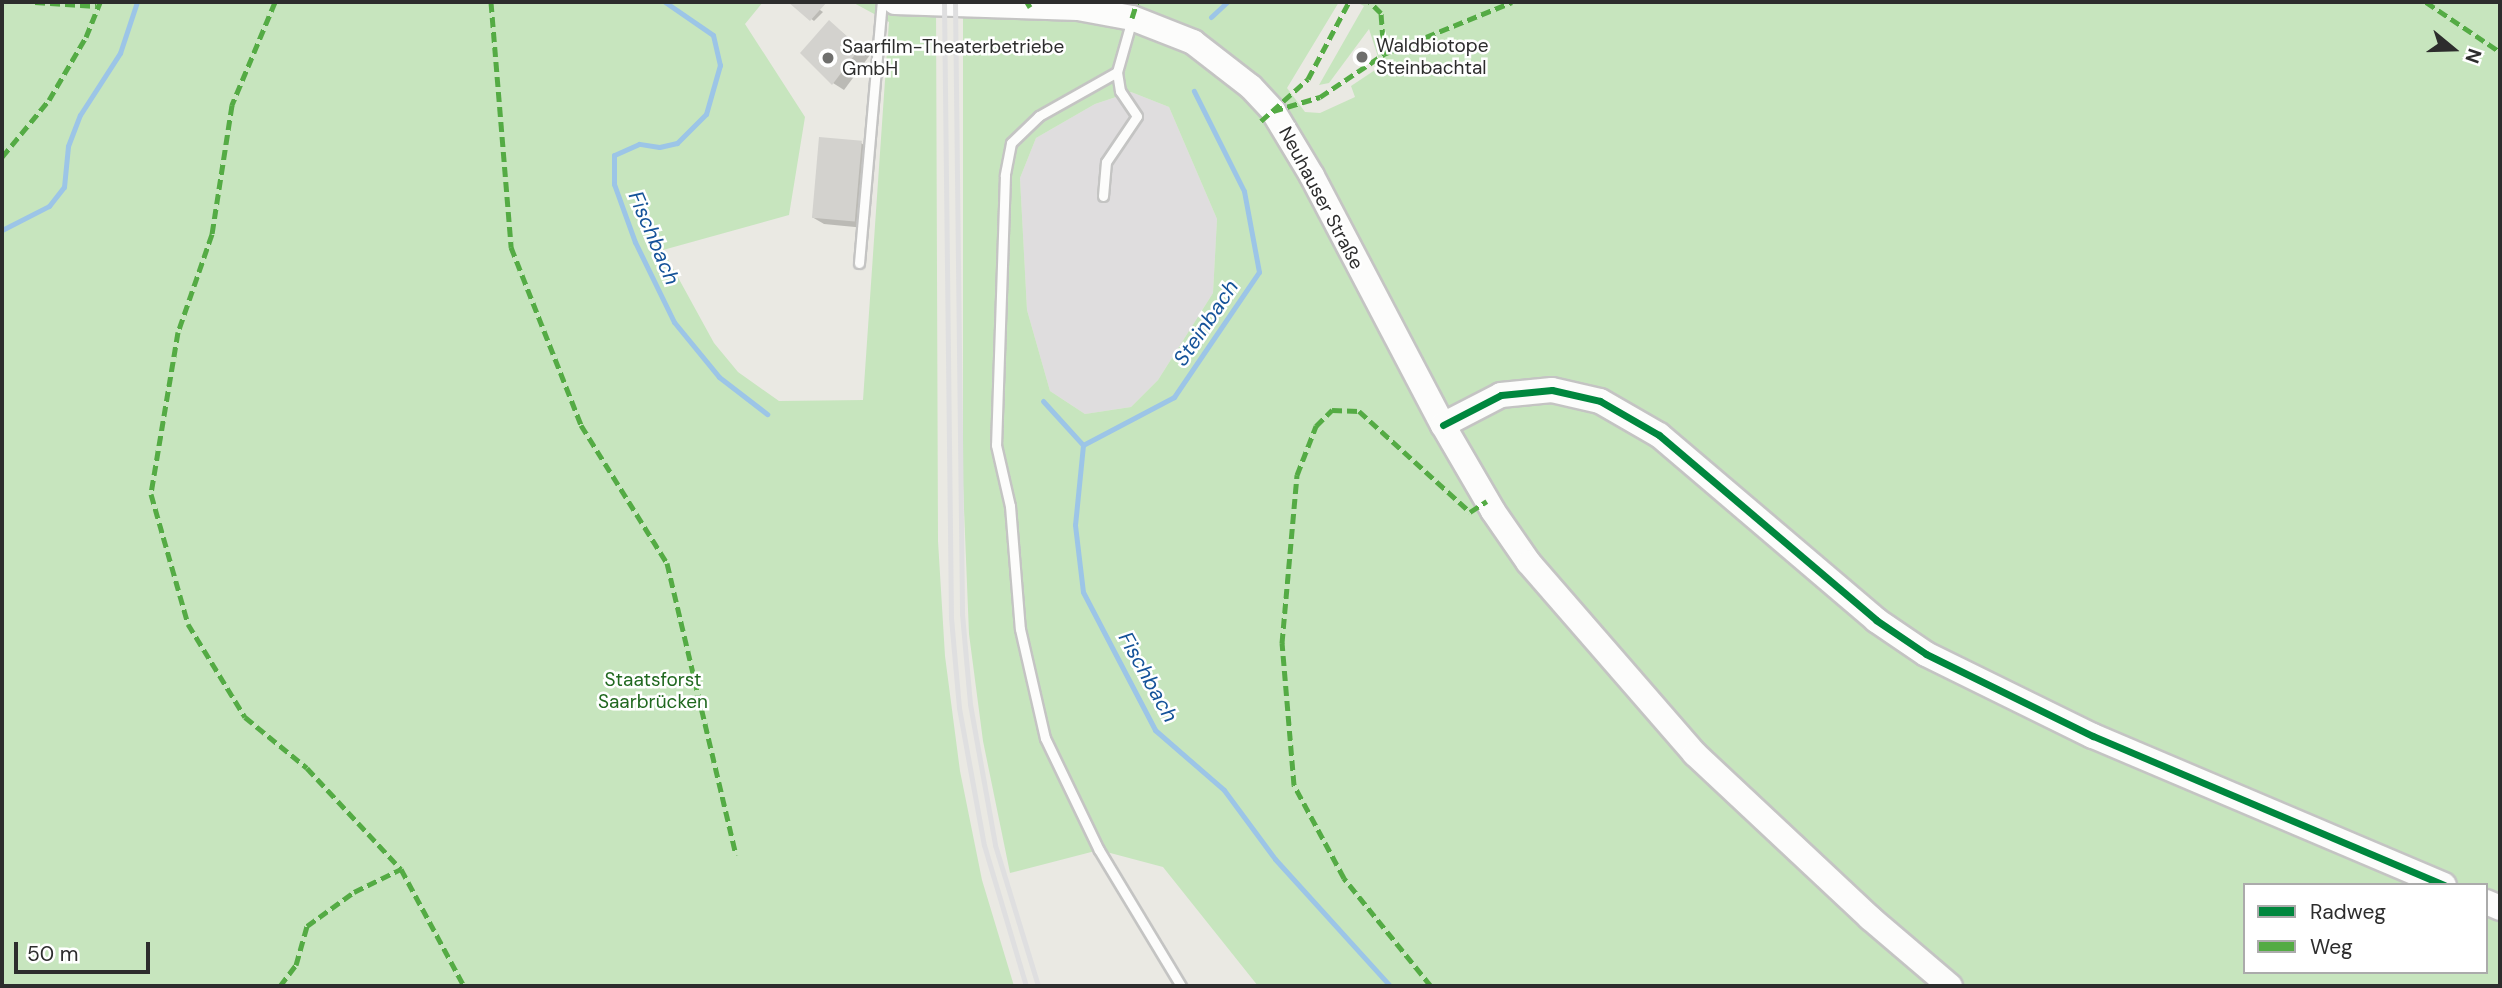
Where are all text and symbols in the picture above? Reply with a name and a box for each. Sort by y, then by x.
north arrow [2418,14,2488,84]
place label: Waldbiotope Steinbachtal [1376,35,1488,79]
place label: Saarfilm-Theaterbetriebe GmbH [842,36,1064,80]
text: N [2459,45,2487,67]
marker: Waldbiotope Steinbachtal [1354,49,1370,65]
marker: Saarfilm-Theaterbetriebe GmbH [820,50,836,66]
street label: Neuhauser Straße [1274,123,1368,273]
water label: Fischbach [623,187,685,289]
water label: Steinbach [1168,275,1244,371]
water label: Fischbach [1113,627,1183,727]
park label: Staatsforst Saarbrücken [598,669,708,713]
legend [2243,883,2488,974]
text: Radweg [2310,898,2386,926]
scale bar [18,928,154,972]
text: Weg [2310,933,2353,961]
text: 50 m [27,940,78,968]

